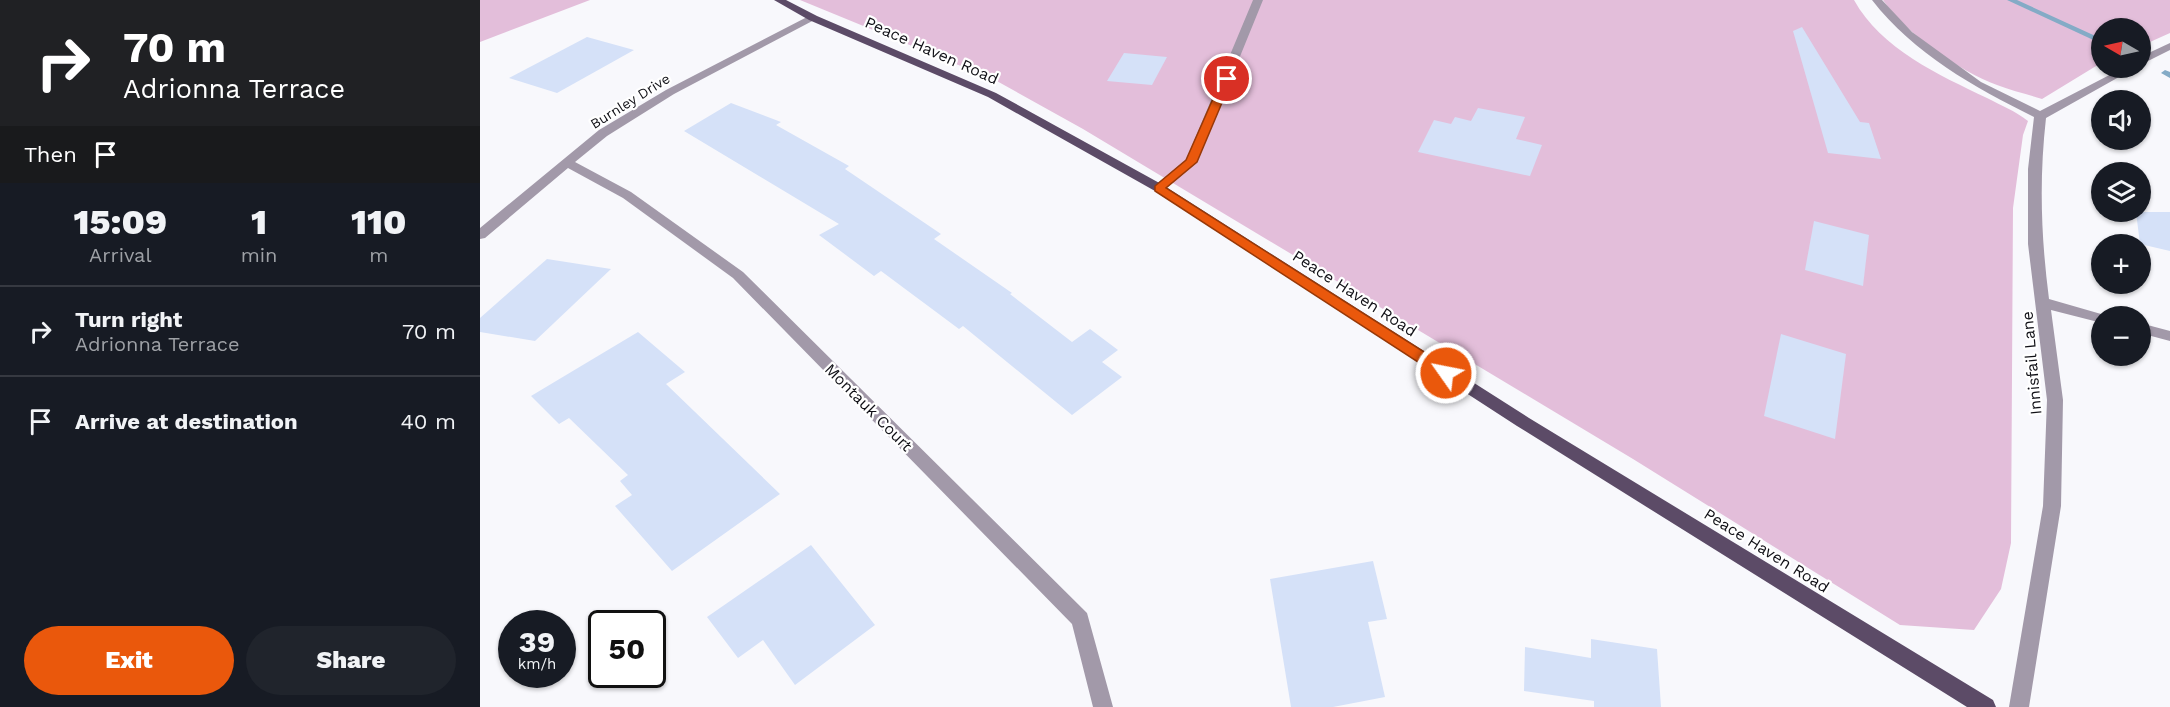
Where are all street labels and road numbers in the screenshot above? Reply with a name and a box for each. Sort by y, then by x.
street label: Peace Haven Road [862,13,1001,88]
street label: Burnley Drive [587,70,673,132]
street label: Peace Haven Road [1289,246,1420,341]
street label: Innisfail Lane [2018,310,2045,416]
street label: Montauk Court [821,360,917,455]
street label: Peace Haven Road [1701,504,1833,597]

